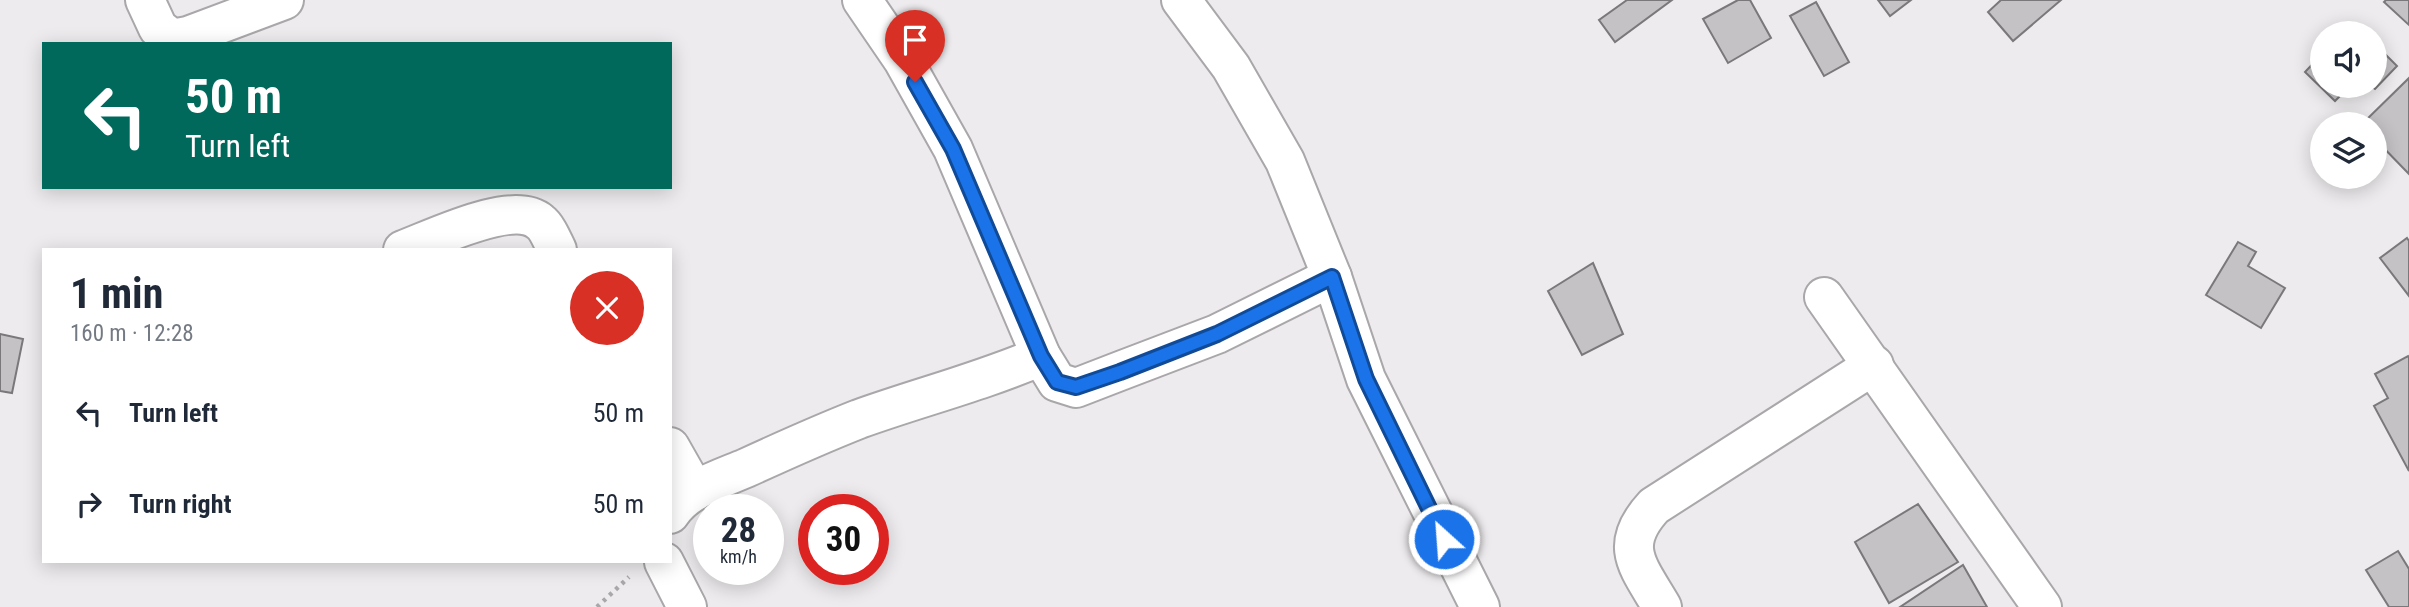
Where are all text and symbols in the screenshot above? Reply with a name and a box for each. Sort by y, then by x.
pin [885,10,945,82]
icon: arrive [896,21,934,59]
map controls [2310,21,2387,189]
button: sound [2310,21,2387,98]
text: 50 m [185,68,282,125]
icon: left [70,70,161,161]
button: layers [2310,112,2387,189]
text: Turn left [185,127,290,165]
text: 1 min [70,269,163,318]
button: close [570,271,644,345]
text: 160 m · 12:28 [70,320,194,347]
icon: left [70,394,108,432]
text: Turn left [129,398,218,428]
text: 50 m [593,398,644,428]
icon: right [70,485,108,523]
text: Turn right [129,489,231,519]
text: 50 m [593,489,644,519]
speed limit sign: 30 [798,494,889,585]
position arrow [1407,502,1481,576]
text: 28 [721,510,756,551]
text: km/h [720,546,757,567]

